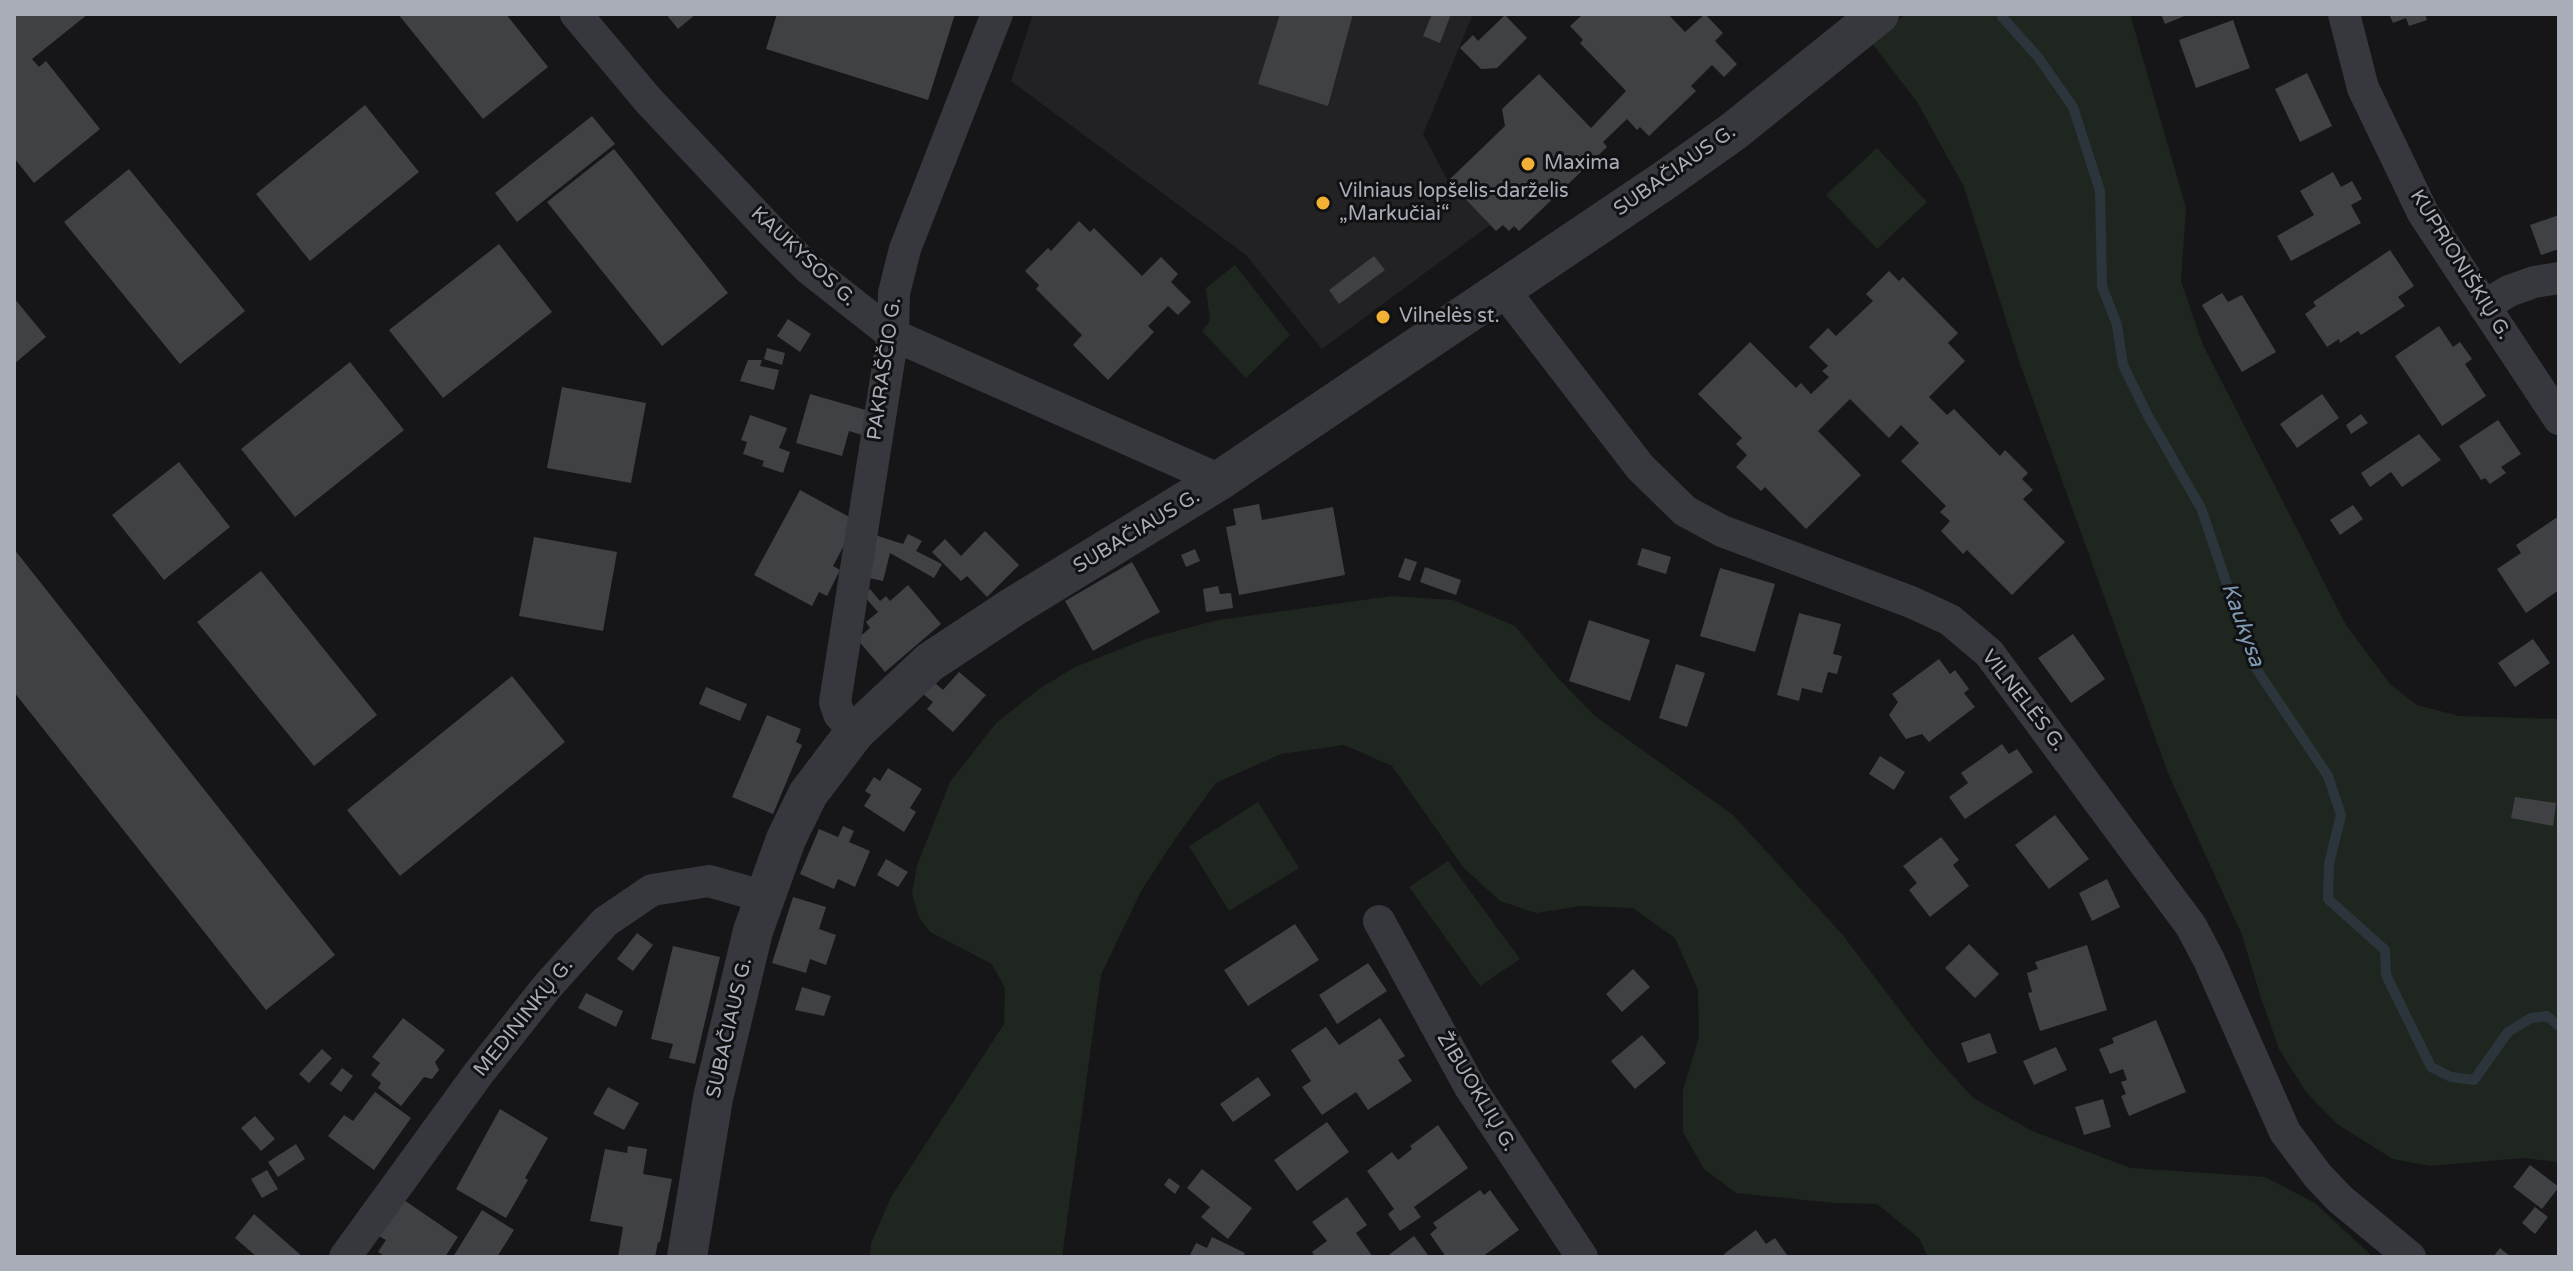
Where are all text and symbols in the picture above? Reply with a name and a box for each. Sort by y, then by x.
street label: SUBAČIAUS G. [1609,120,1741,222]
place label: Maxima [1544,152,1620,176]
marker: Maxima [1519,155,1537,173]
place label: Vilniaus lopšelis-darželis „Markučiai“ [1339,180,1569,227]
street label: KUPRIONIŠKIŲ G. [2404,186,2516,344]
marker: Vilniaus lopšelis-darželis „Markučiai“ [1314,194,1332,212]
street label: KAUKYSOS G. [745,202,861,312]
street label: PAKRAŠČIO G. [863,296,907,442]
place label: Vilnelės st. [1399,305,1500,329]
marker: Vilnelės st. [1374,308,1392,326]
street label: SUBAČIAUS G. [1069,485,1205,579]
water label: Kaukysa [2215,580,2269,670]
street label: VILNELĖS G. [1976,646,2070,756]
street label: MEDININKŲ G. [469,954,579,1082]
street label: SUBAČIAUS G. [702,956,758,1100]
street label: ŽIBUOKLIŲ G. [1431,1028,1521,1156]

